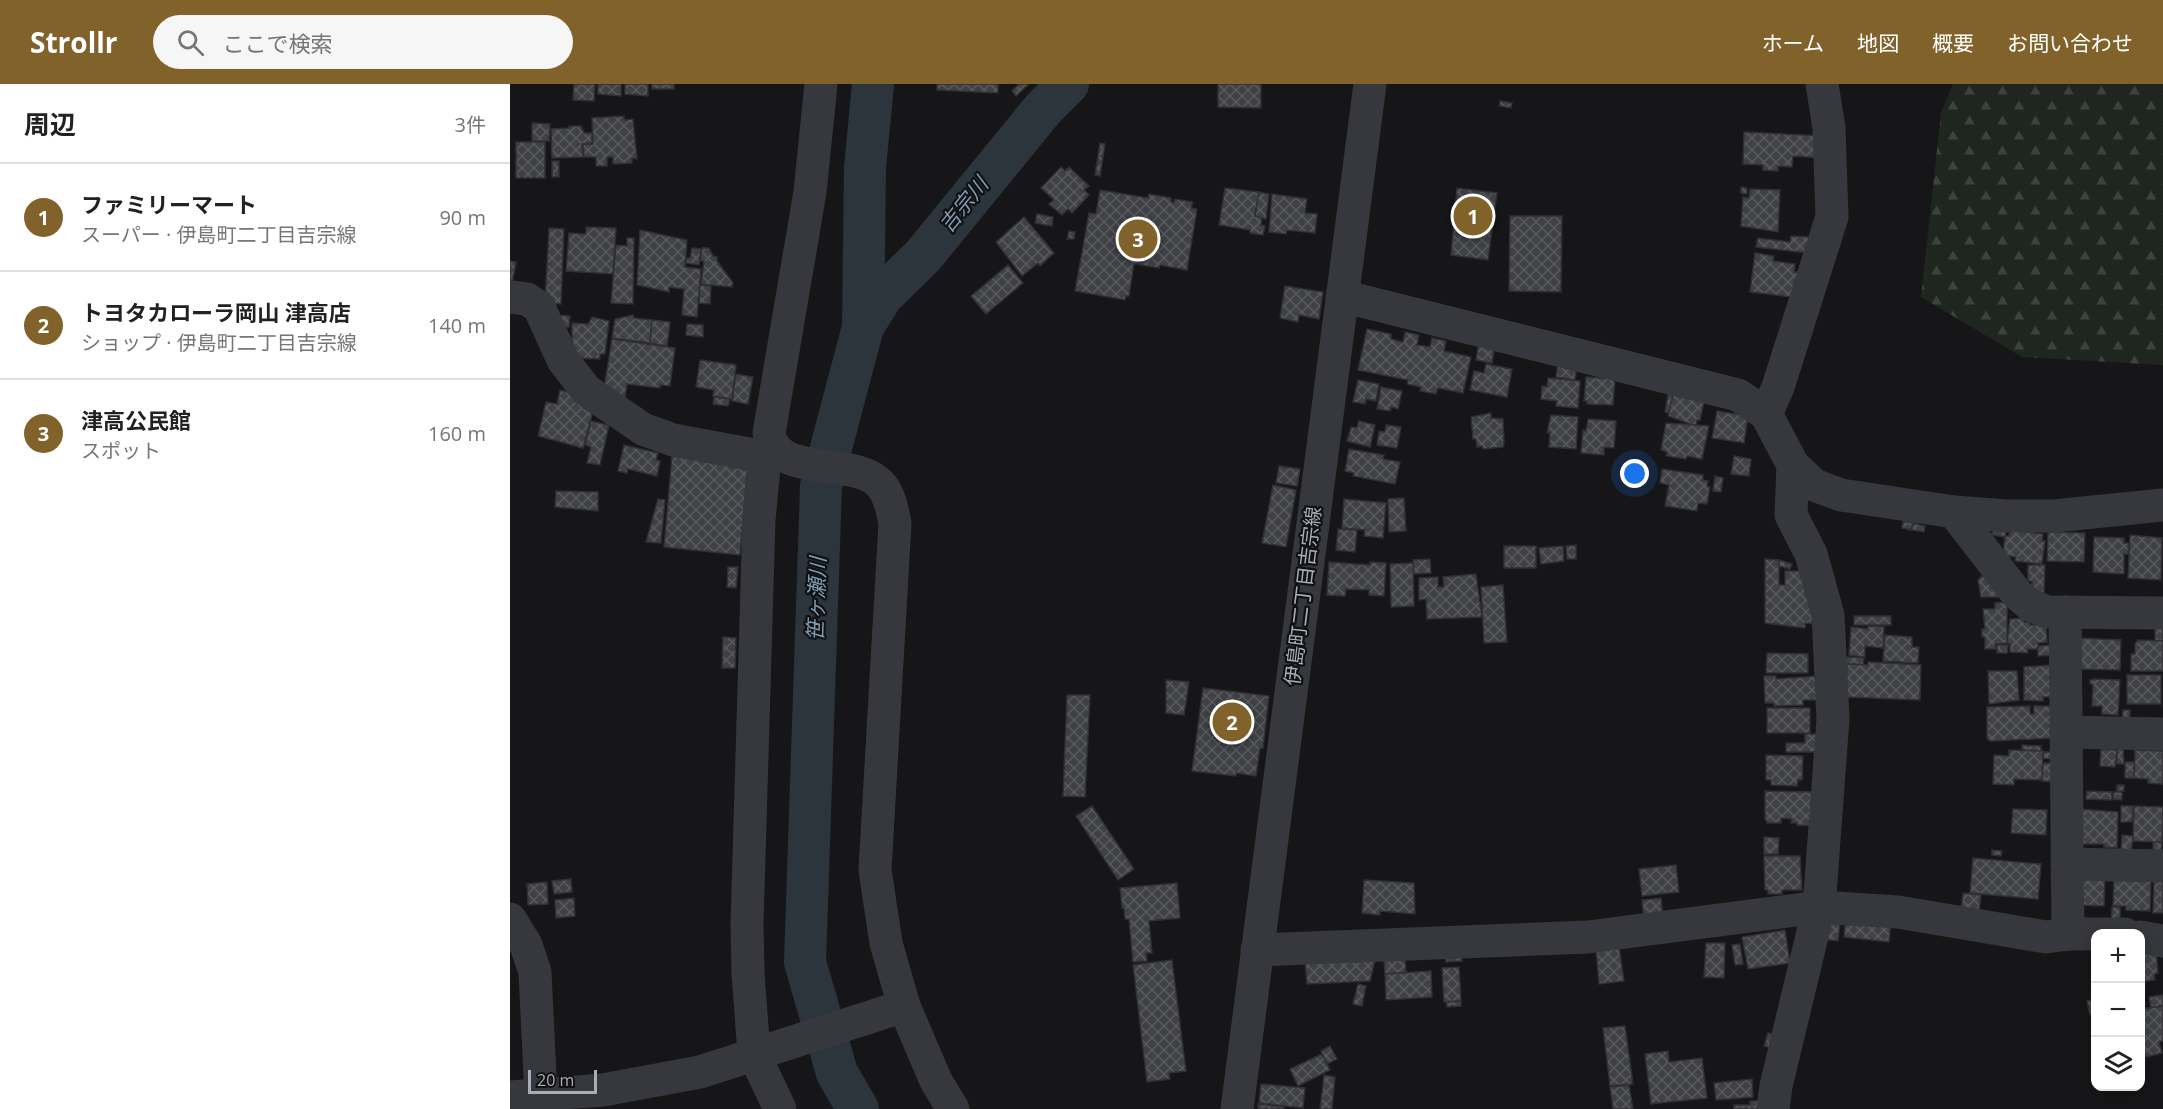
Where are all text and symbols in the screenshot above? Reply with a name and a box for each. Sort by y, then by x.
search box [153,15,573,69]
text: Strollr [30,23,117,61]
icon: search [174,26,207,59]
text: ここで検索 [222,28,332,58]
text: ホーム [1762,29,1824,57]
text: 地図 [1857,29,1899,57]
text: 概要 [1932,29,1974,57]
text: お問い合わせ [2007,29,2133,57]
text: 周辺 [24,106,76,142]
text: 3件 [455,111,486,138]
water label: 吉宗川 [933,170,995,238]
text: ファミリーマート [81,189,257,219]
pin: 1 [1454,194,1492,238]
text: 1 [38,204,49,231]
text: 90 m [439,204,486,231]
pin: 3 [1118,216,1158,262]
text: スーパー · 伊島町二丁目吉宗線 [81,221,356,248]
text: トヨタカローラ岡山 津高店 [81,297,351,327]
text: 2 [38,312,49,339]
text: 140 m [428,312,486,339]
text: ショップ · 伊島町二丁目吉宗線 [81,329,357,356]
text: 津高公民館 [81,405,191,435]
text: 3 [38,420,49,447]
text: 160 m [428,420,486,447]
text: スポット [81,437,161,464]
your location [1620,459,1649,488]
street label: 伊島町二丁目吉宗線 [1278,505,1327,687]
water label: 笹ヶ瀬川 [801,555,832,641]
pin: 2 [1212,700,1252,744]
map controls [2091,929,2145,1091]
button: + [2091,929,2145,983]
button: − [2091,983,2145,1037]
button: layers [2091,1037,2145,1091]
scale bar [528,1067,597,1094]
text: 20 m [537,1069,574,1091]

